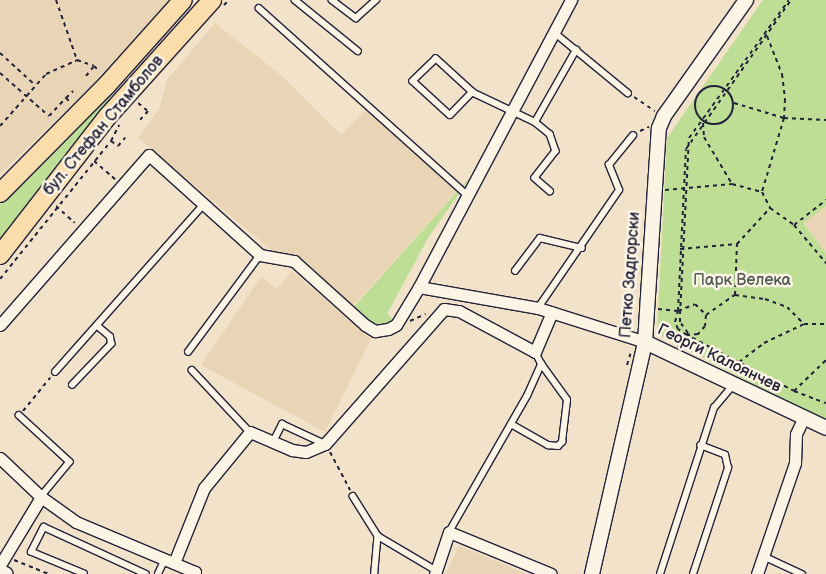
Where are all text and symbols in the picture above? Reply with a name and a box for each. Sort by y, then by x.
street label: бул. Стефан Стамболов [40,52,168,200]
street label: Петко Задгорски [617,211,645,339]
park label: Парк Велека [693,271,791,291]
street label: Георги Калоянчев [654,321,784,397]

